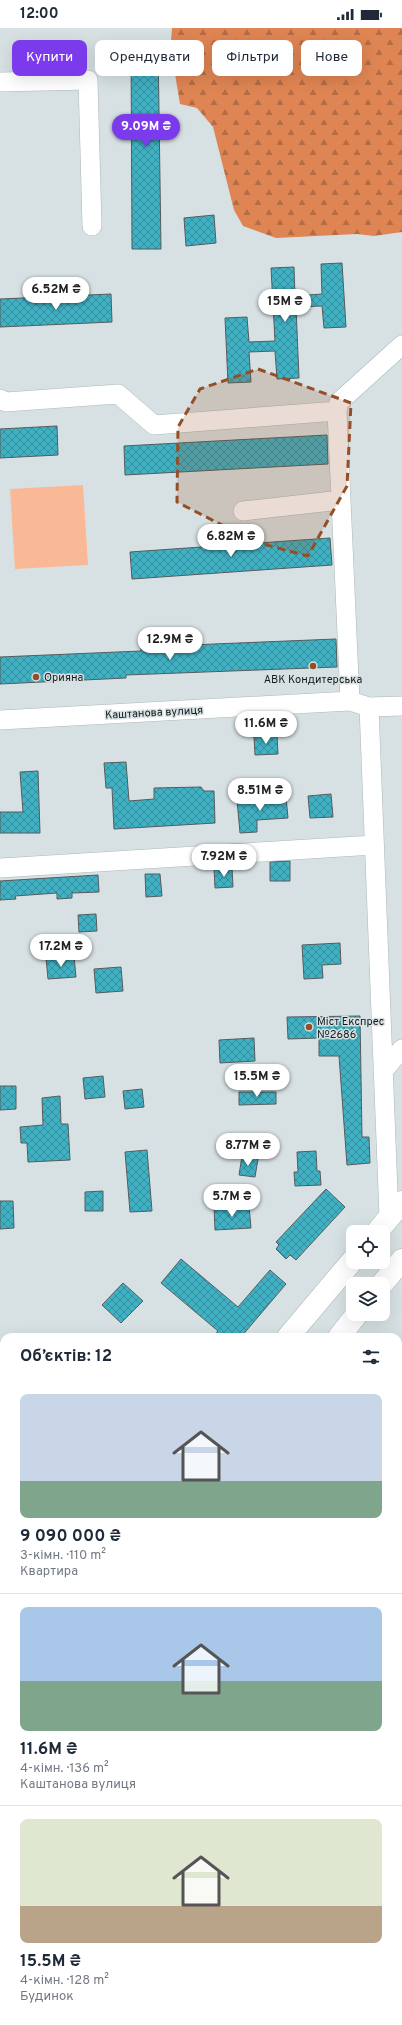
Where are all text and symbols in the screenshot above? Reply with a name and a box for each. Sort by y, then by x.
text: 12:00 [20,5,59,24]
chip: Купити [12,40,87,76]
chip: Орендувати [95,40,204,76]
chip: Фільтри [212,40,293,76]
chip: Нове [301,40,362,76]
pin: 9.09M ₴ [109,114,183,148]
text: 9.09M ₴ [121,119,171,135]
pin: 6.52M ₴ [19,277,93,311]
text: 6.52M ₴ [31,282,81,298]
pin: 15M ₴ [257,289,313,323]
text: 15M ₴ [267,294,303,310]
pin: 6.82M ₴ [194,524,268,558]
text: 6.82M ₴ [206,529,256,545]
pin: 12.9M ₴ [133,627,207,661]
text: 12.9M ₴ [147,632,193,648]
marker: АВК Кондитерська [308,661,318,671]
place label: Орияна [44,671,84,685]
marker: Орияна [31,672,41,682]
place label: АВК Кондитерська [264,673,362,687]
street label: Каштанова вулиця [105,703,203,723]
pin: 11.6M ₴ [229,711,303,745]
text: 11.6M ₴ [244,716,288,732]
pin: 8.51M ₴ [223,778,297,812]
text: 8.51M ₴ [237,783,283,799]
pin: 7.92M ₴ [187,844,261,878]
text: 7.92M ₴ [201,849,247,865]
pin: 17.2M ₴ [24,934,98,968]
text: 17.2M ₴ [39,939,83,955]
place label: Міст Експрес №2686 [317,1015,384,1042]
marker: Міст Експрес №2686 [304,1022,314,1032]
pin: 15.5M ₴ [220,1064,294,1098]
text: 15.5M ₴ [234,1069,280,1085]
pin: 8.77M ₴ [211,1133,285,1167]
text: 8.77M ₴ [225,1138,271,1154]
pin: 5.7M ₴ [199,1184,265,1218]
text: 5.7M ₴ [212,1189,252,1205]
map controls [346,1225,390,1321]
button: locate [346,1225,390,1269]
button: layers [346,1277,390,1321]
text: Об’єктів: 12 [20,1346,112,1368]
icon: filters [360,1346,382,1368]
icon: home [165,1420,237,1492]
text: 9 090 000 ₴ [20,1526,121,1548]
text: 3-кімн. · 110 m² [20,1548,106,1564]
text: Квартира [20,1564,78,1580]
icon: home [165,1633,237,1705]
text: 11.6M ₴ [20,1739,77,1761]
text: 4-кімн. · 136 m² [20,1761,109,1777]
text: Каштанова вулиця [20,1777,136,1793]
icon: home [165,1845,237,1917]
text: 15.5M ₴ [20,1951,81,1973]
text: 4-кімн. · 128 m² [20,1973,109,1989]
text: Будинок [20,1989,74,2005]

